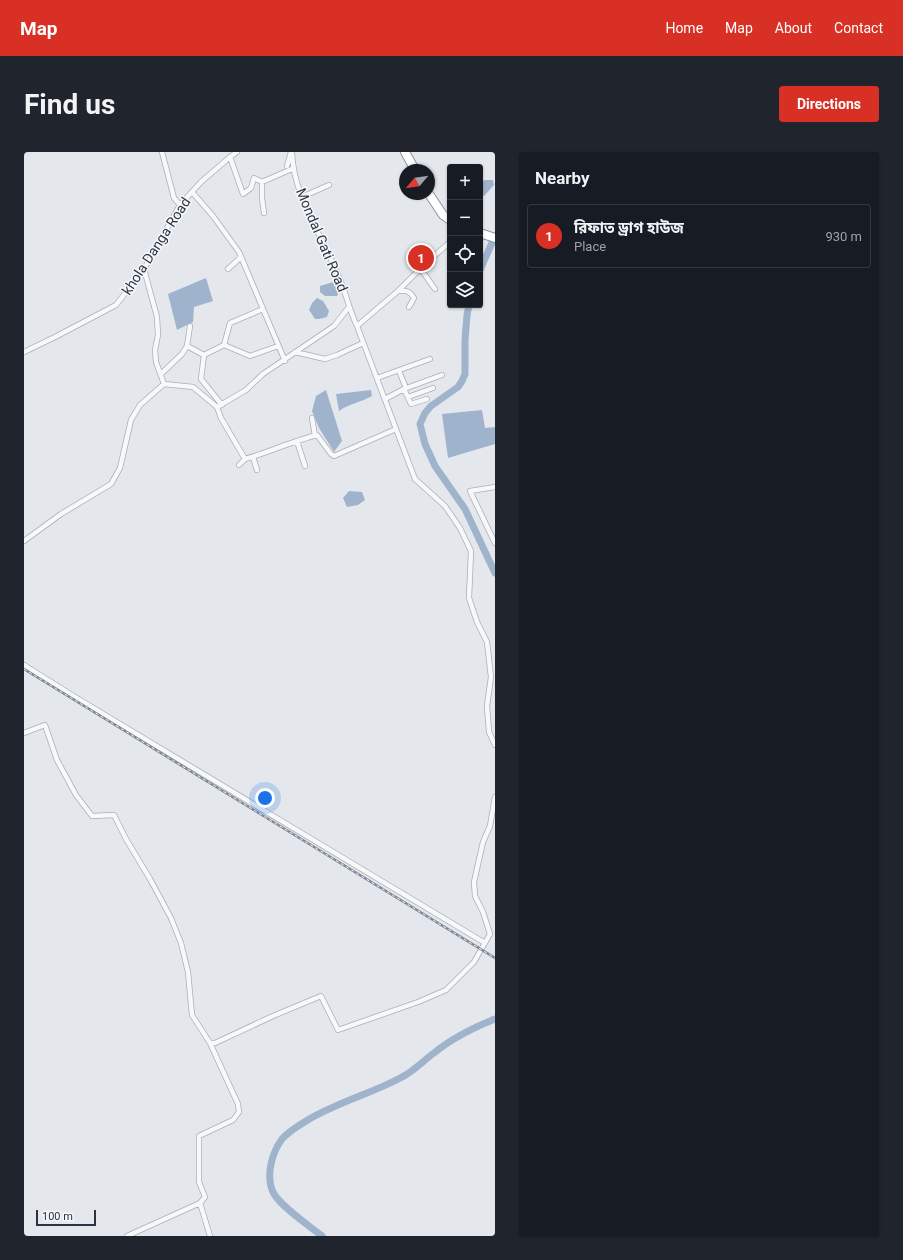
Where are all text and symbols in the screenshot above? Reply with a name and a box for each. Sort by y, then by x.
text: Map [20,17,58,40]
text: Home [665,20,703,36]
text: Map [725,20,753,36]
text: About [775,20,812,36]
text: Contact [834,20,883,36]
button: Directions [779,86,879,122]
text: Find us [24,88,115,121]
north arrow [399,164,435,200]
map controls [447,164,483,308]
button: + [447,164,483,200]
text: Nearby [535,168,590,188]
street label: Mondal Gati Road [293,186,351,294]
street label: khola Danga Road [119,194,193,298]
button: − [447,200,483,236]
text: রিফাত ড্রাগ হাউজ [574,219,684,237]
text: 1 [545,229,553,244]
text: 930 m [825,229,862,244]
button: locate [447,236,483,272]
text: Place [574,239,606,254]
pin: 1 [408,243,434,273]
button: layers [447,272,483,308]
your location [255,788,275,808]
scale bar [36,1208,96,1227]
text: 100 m [42,1210,73,1223]

